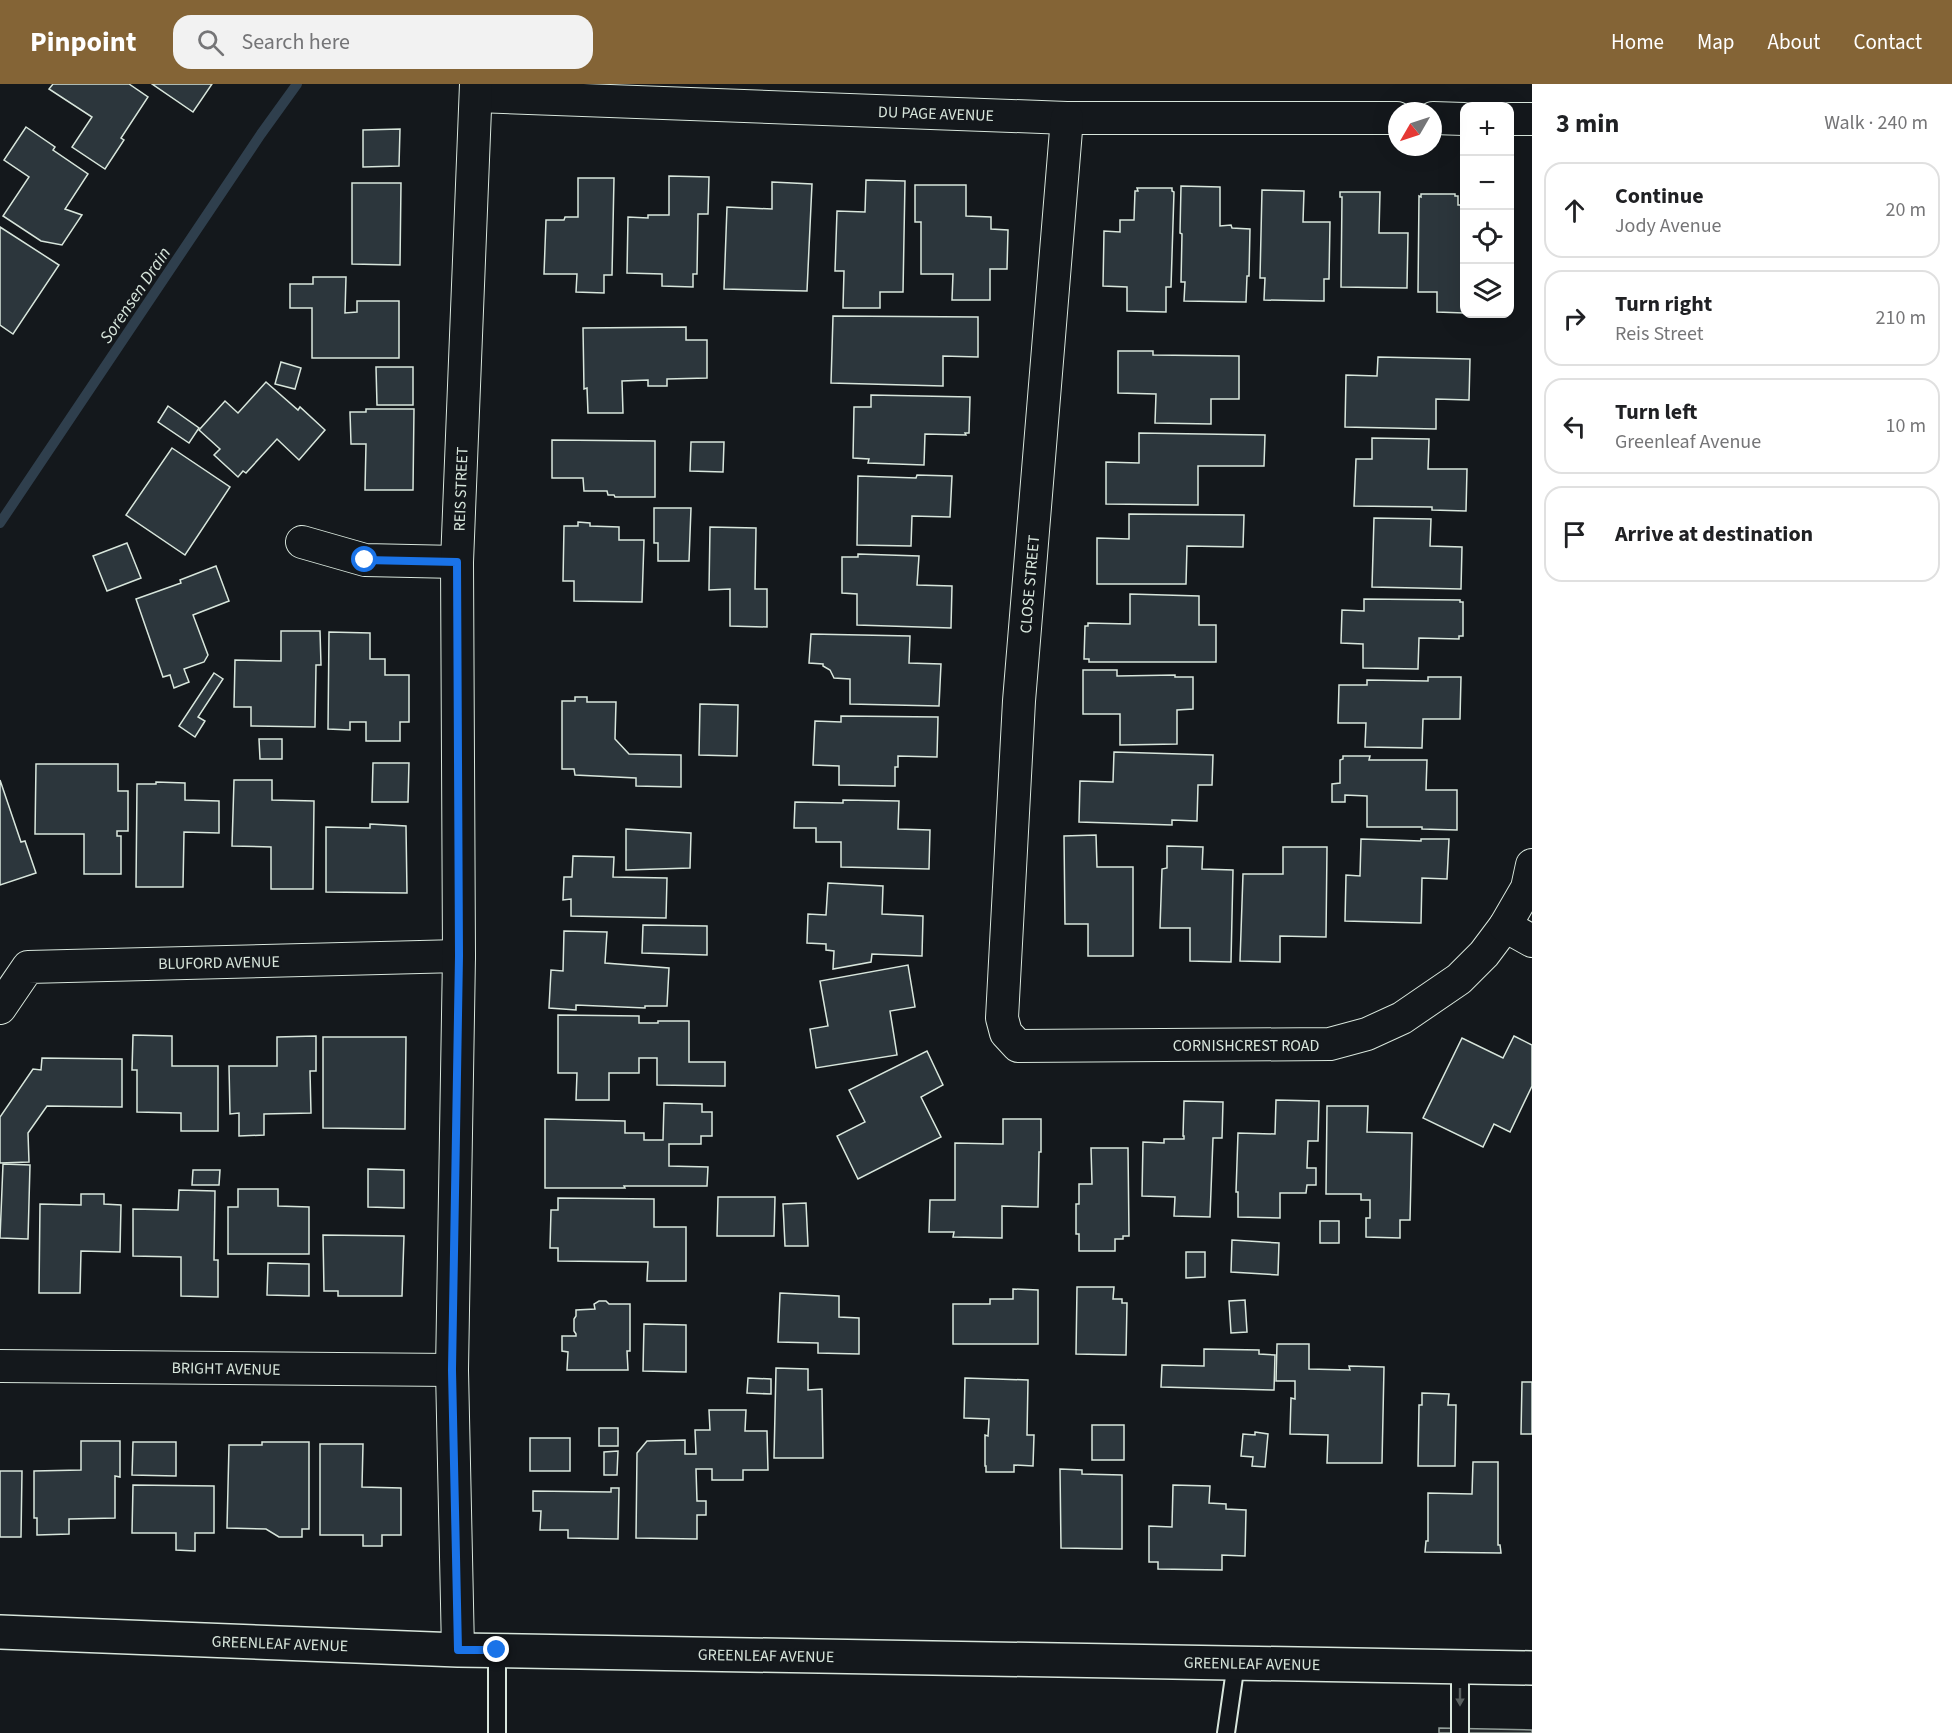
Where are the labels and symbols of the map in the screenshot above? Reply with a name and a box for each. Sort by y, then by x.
street label: DU PAGE AVENUE [878,101,994,127]
north arrow [1388,102,1442,156]
water label: Sorensen Drain [94,242,177,348]
street label: REIS STREET [449,446,473,532]
street label: CLOSE STREET [1015,534,1045,634]
route start [351,546,377,572]
street label: BLUFORD AVENUE [158,951,280,975]
street label: CORNISHCREST ROAD [1173,1035,1320,1057]
street label: BRIGHT AVENUE [171,1357,281,1381]
street label: GREENLEAF AVENUE [211,1631,349,1657]
route end [483,1636,509,1662]
street label: GREENLEAF AVENUE [698,1644,834,1668]
street label: GREENLEAF AVENUE [1184,1652,1320,1676]
one-way arrow [1455,1688,1465,1707]

